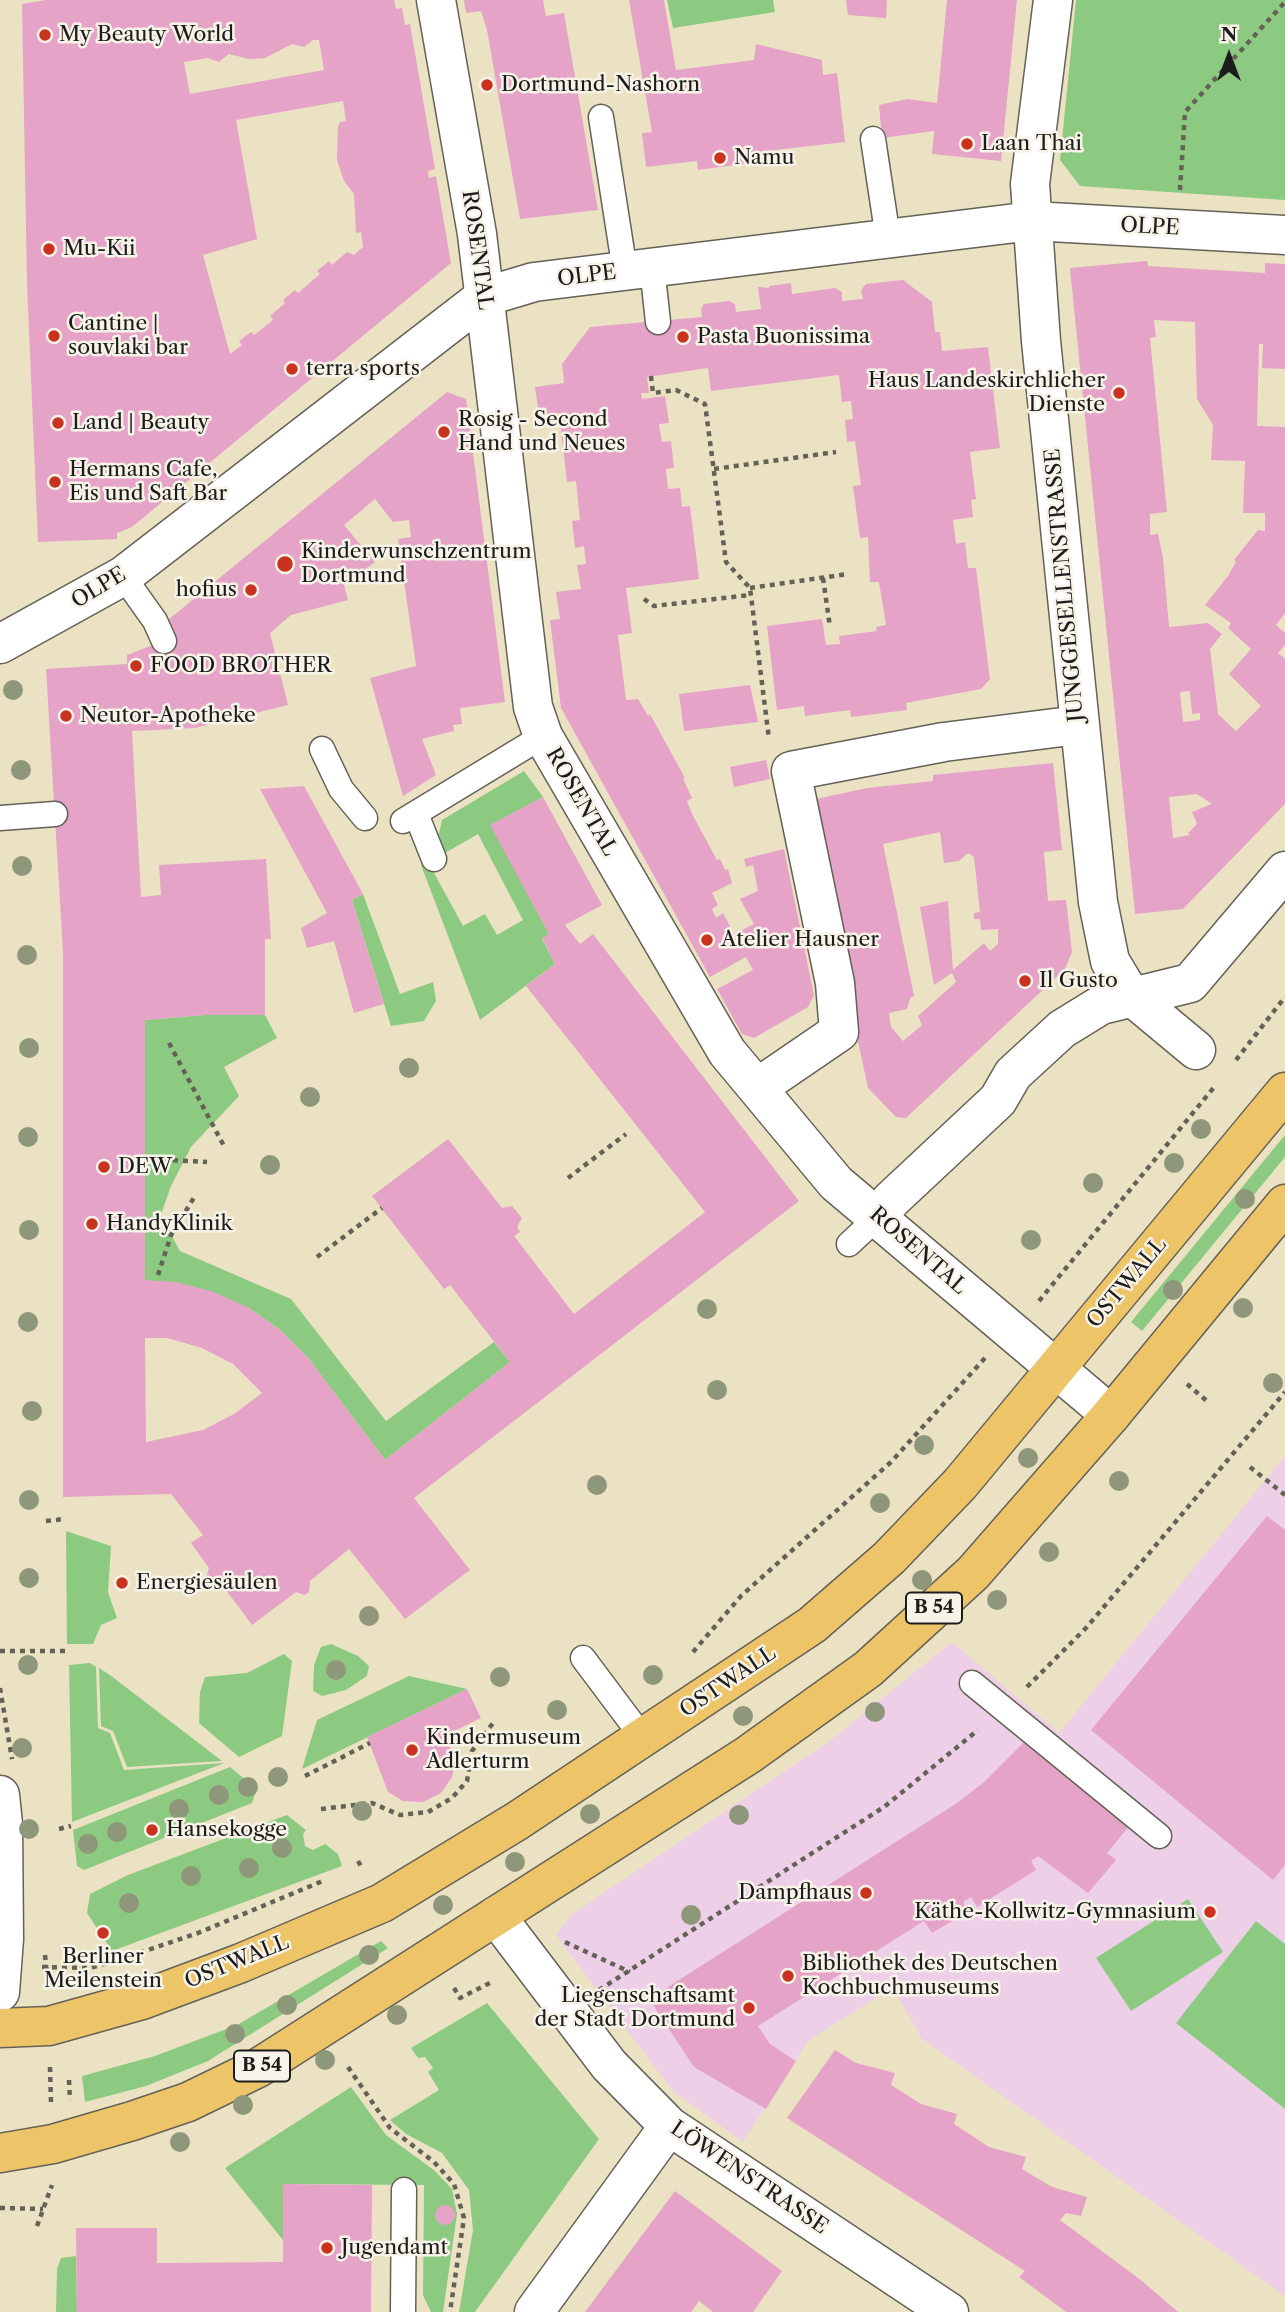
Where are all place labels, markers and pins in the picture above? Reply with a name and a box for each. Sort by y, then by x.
place label: My Beauty World [59,22,234,48]
marker: My Beauty World [37,27,53,43]
place label: Dortmund-Nashorn [501,72,700,98]
marker: Dortmund-Nashorn [479,77,495,93]
place label: Laan Thai [981,131,1082,157]
marker: Laan Thai [959,136,975,152]
place label: Namu [734,145,794,171]
marker: Namu [712,150,728,166]
place label: Mu-Kii [63,236,135,262]
marker: Mu-Kii [41,241,57,257]
place label: Cantine | souvlaki bar [68,311,188,361]
place label: Pasta Buonissima [697,324,870,350]
marker: Cantine | souvlaki bar [46,328,62,344]
marker: Pasta Buonissima [675,329,691,345]
place label: terra sports [306,356,420,382]
marker: terra sports [284,361,300,377]
place label: Haus Landeskirchlicher Dienste [868,368,1105,418]
marker: Haus Landeskirchlicher Dienste [1111,385,1127,401]
place label: Rosig - Second Hand und Neues [458,407,625,457]
place label: Land | Beauty [72,410,209,436]
marker: Land | Beauty [50,415,66,431]
marker: Rosig - Second Hand und Neues [436,424,452,440]
place label: Hermans Cafe, Eis und Saft Bar [69,457,227,507]
marker: Hermans Cafe, Eis und Saft Bar [47,474,63,490]
place label: Kinderwunschzentrum Dortmund [301,539,532,589]
marker: Kinderwunschzentrum Dortmund [275,554,295,574]
place label: hofius [176,577,237,603]
marker: hofius [243,582,259,598]
place label: FOOD BROTHER [150,653,332,679]
marker: FOOD BROTHER [128,658,144,674]
place label: Neutor-Apotheke [80,703,256,729]
marker: Neutor-Apotheke [58,708,74,724]
place label: Atelier Hausner [721,927,879,953]
marker: Atelier Hausner [699,932,715,948]
place label: Il Gusto [1039,968,1118,994]
marker: Il Gusto [1017,973,1033,989]
place label: DEW [118,1154,172,1180]
marker: DEW [96,1159,112,1175]
place label: HandyKlinik [106,1211,233,1237]
marker: HandyKlinik [84,1216,100,1232]
place label: Energiesäulen [136,1570,278,1596]
marker: Energiesäulen [114,1575,130,1591]
place label: Kindermuseum Adlerturm [426,1725,581,1775]
marker: Kindermuseum Adlerturm [404,1742,420,1758]
place label: Hansekogge [166,1817,287,1843]
marker: Hansekogge [144,1822,160,1838]
place label: Dampfhaus [738,1880,852,1906]
marker: Dampfhaus [858,1885,874,1901]
place label: Käthe-Kollwitz-Gymnasium [914,1899,1196,1925]
marker: Käthe-Kollwitz-Gymnasium [1202,1904,1218,1920]
marker: Berliner Meilenstein [95,1925,111,1941]
place label: Berliner Meilenstein [44,1944,162,1994]
place label: Bibliothek des Deutschen Kochbuchmuseums [802,1951,1058,2001]
marker: Bibliothek des Deutschen Kochbuchmuseums [780,1968,796,1984]
place label: Liegenschaftsamt der Stadt Dortmund [535,1983,735,2033]
marker: Liegenschaftsamt der Stadt Dortmund [741,2000,757,2016]
place label: Jugendamt [341,2235,448,2261]
marker: Jugendamt [319,2240,335,2256]

